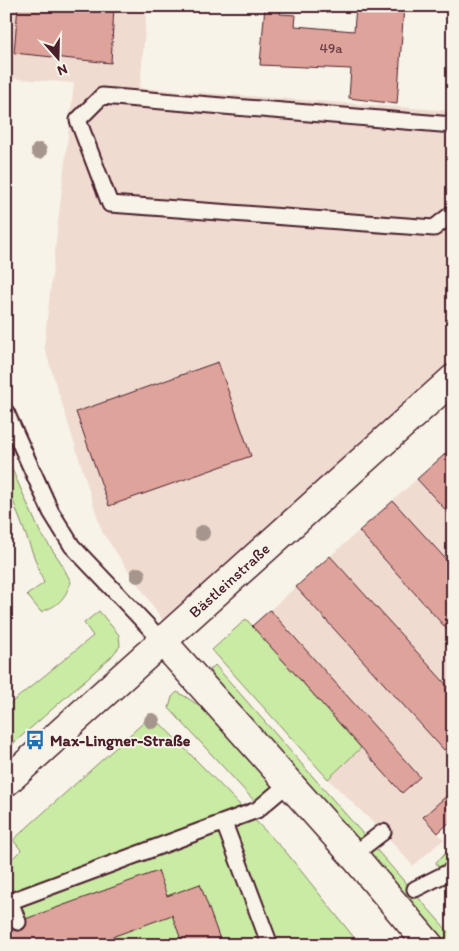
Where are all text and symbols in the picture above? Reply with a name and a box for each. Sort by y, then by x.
north arrow [32,32,82,82]
house number: 49a [319,40,343,57]
text: N [55,60,70,79]
street label: Bästleinstraße [185,539,274,622]
bus stop icon: Max-Lingner-Straße [24,729,46,751]
place label: Max-Lingner-Straße [50,731,191,751]

